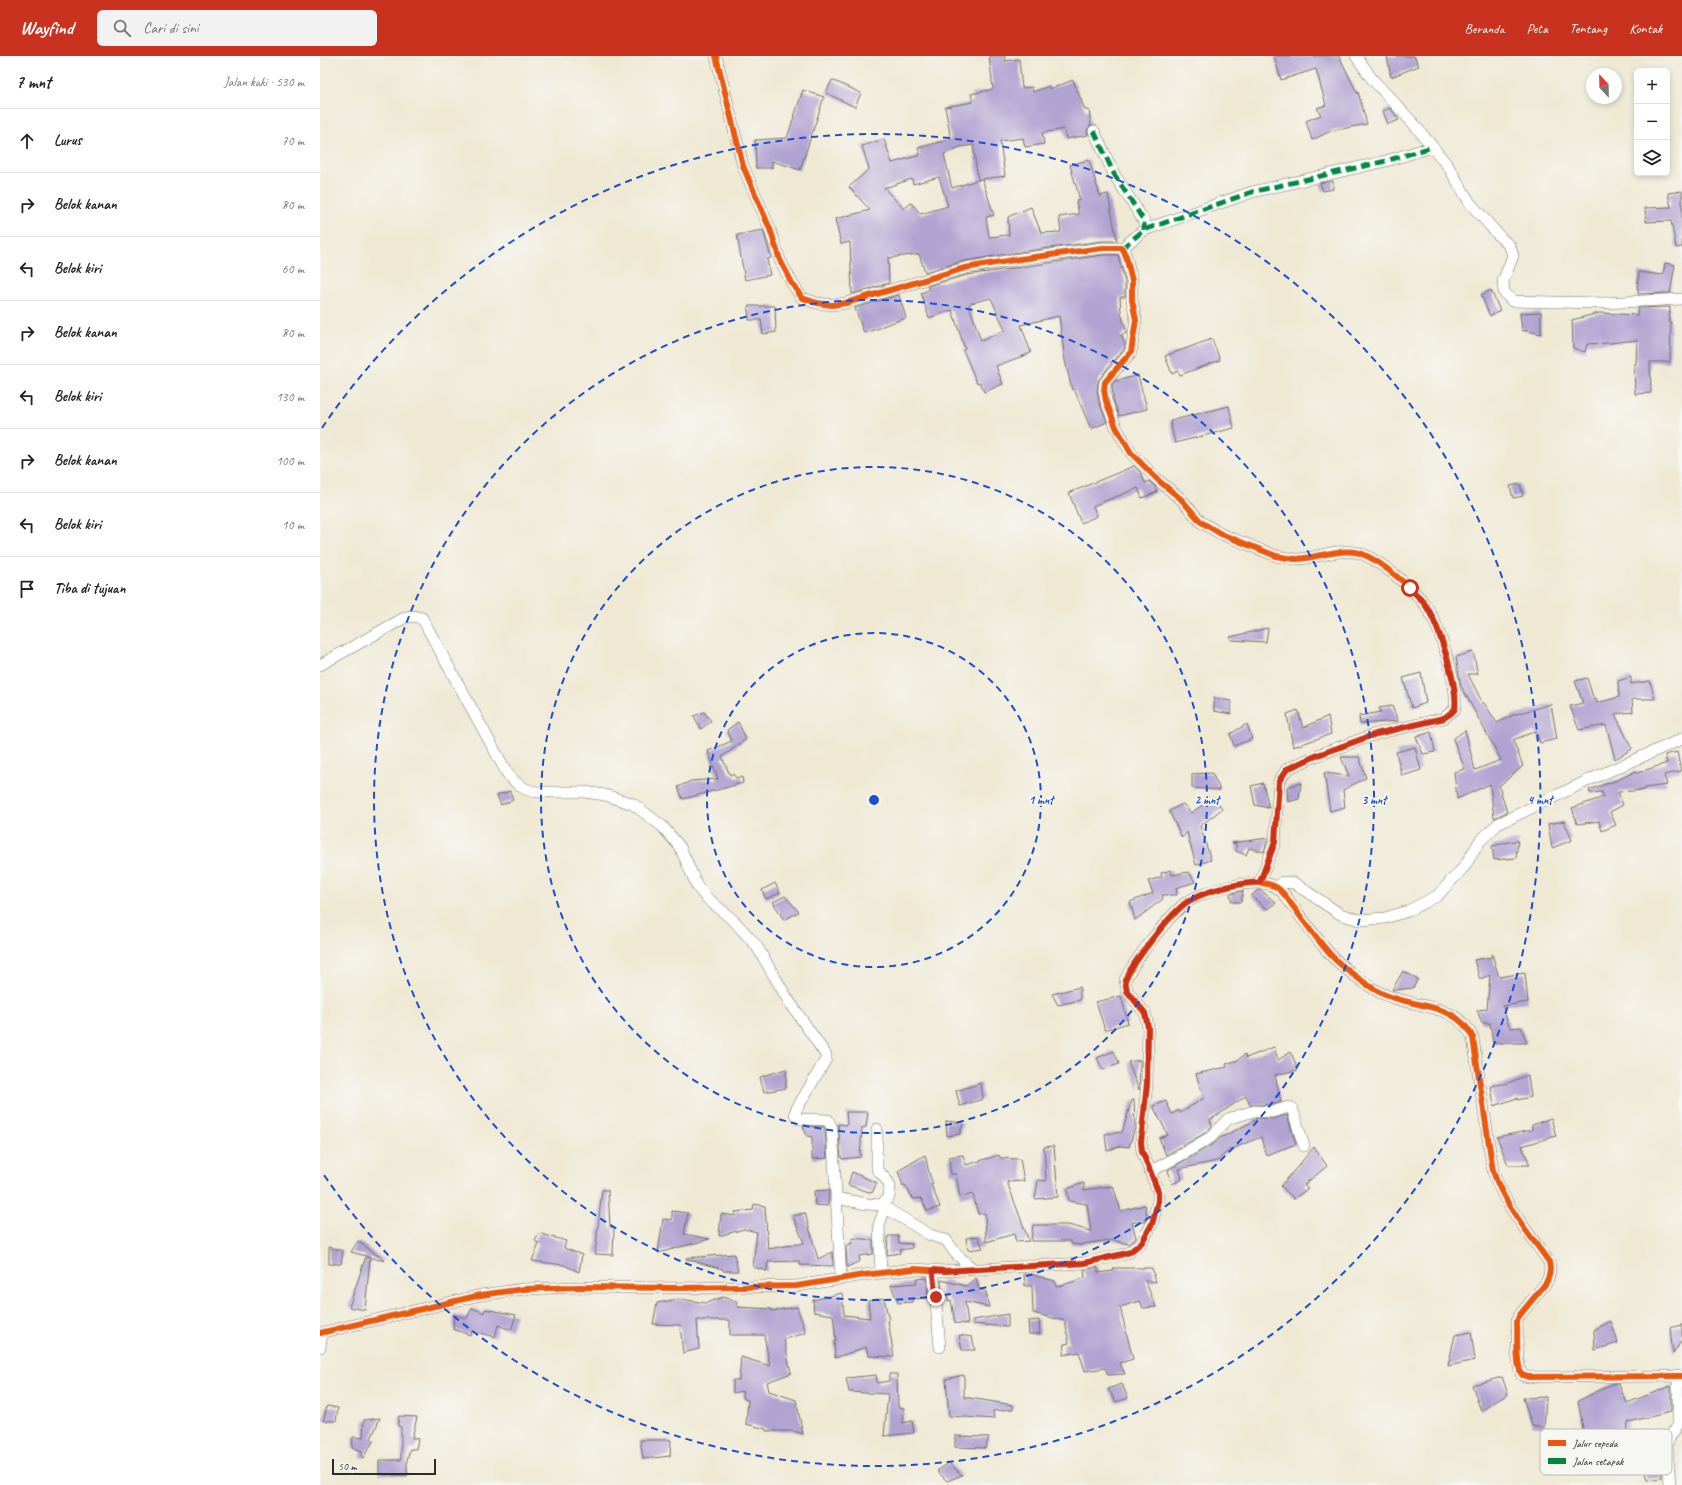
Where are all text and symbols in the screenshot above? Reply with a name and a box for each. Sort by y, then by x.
search box [97,10,377,46]
text: Wayfind [20,16,73,40]
icon: search [111,17,133,39]
text: Cari di sini [143,19,199,38]
text: Beranda [1465,20,1505,37]
text: Peta [1527,20,1548,37]
text: Tentang [1570,20,1607,37]
text: Kontak [1629,20,1662,37]
north arrow [1586,68,1622,104]
map controls [1634,68,1670,176]
button: + [1634,68,1670,104]
text: 7 mnt [16,72,51,93]
text: Jalan kaki · 530 m [224,74,304,90]
button: − [1634,104,1670,140]
icon: ahead [16,130,38,152]
text: Lurus [54,131,82,150]
text: 70 m [282,133,304,149]
button: layers [1634,140,1670,176]
icon: right [16,194,38,216]
text: Belok kanan [54,195,117,214]
text: 80 m [282,197,304,213]
icon: left [16,258,38,280]
text: Belok kiri [54,259,101,278]
text: 60 m [282,261,304,277]
icon: right [16,322,38,344]
text: Belok kanan [54,323,117,342]
text: 80 m [282,325,304,341]
icon: left [16,386,38,408]
text: Belok kiri [54,387,101,406]
text: 130 m [276,389,304,405]
icon: right [16,450,38,472]
text: Belok kanan [54,451,117,470]
text: 100 m [276,453,304,469]
icon: left [16,514,38,536]
text: Belok kiri [54,515,101,534]
text: 10 m [282,517,304,533]
icon: arrive [16,578,38,600]
text: Tiba di tujuan [54,579,125,598]
route start [1401,579,1419,597]
text: 1 mnt [1029,792,1055,808]
text: 2 mnt [1195,792,1221,808]
text: 3 mnt [1362,792,1388,808]
text: 4 mnt [1528,792,1554,808]
centre of rings [867,793,881,807]
route end [927,1288,945,1306]
legend [1540,1429,1672,1475]
text: Jalur sepeda [1572,1436,1618,1450]
text: Jalan setapak [1572,1454,1624,1468]
scale bar [332,1457,436,1476]
text: 50 m [338,1459,357,1473]

